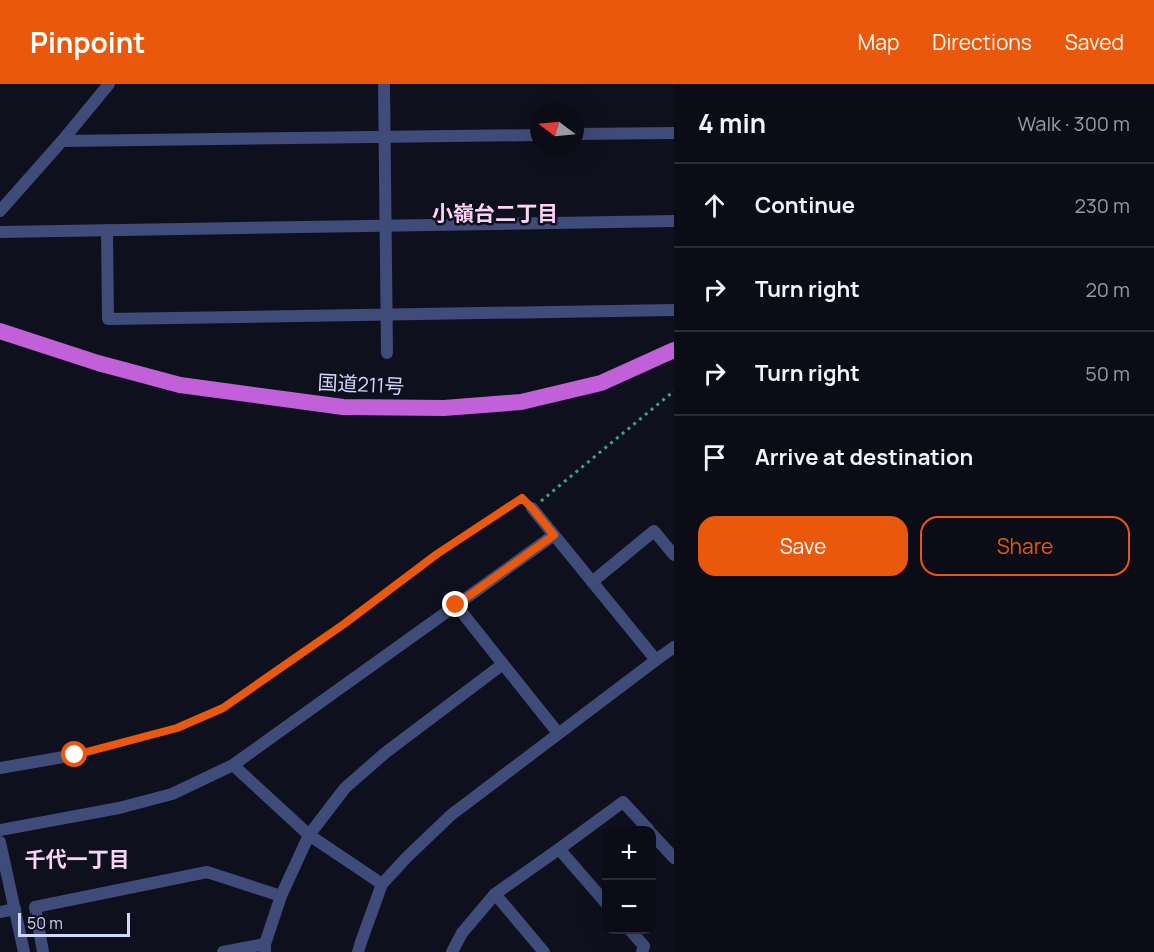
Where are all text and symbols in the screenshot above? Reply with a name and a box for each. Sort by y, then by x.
text: Pinpoint [30,23,145,61]
text: Map [858,28,899,56]
text: Directions [932,28,1032,56]
text: Saved [1065,28,1124,56]
north arrow [530,102,584,156]
text: 4 min [698,105,766,141]
text: Walk · 300 m [1018,110,1130,137]
icon: ahead [698,189,731,222]
text: Continue [755,190,855,220]
text: 230 m [1074,192,1130,219]
district label: 小嶺台二丁目 [432,199,558,227]
icon: right [698,273,731,306]
text: Turn right [755,274,860,304]
text: 20 m [1085,276,1130,303]
icon: right [698,357,731,390]
text: Turn right [755,358,860,388]
text: 50 m [1085,360,1130,387]
street label: 国道211号 [317,368,405,400]
icon: arrive [698,441,731,474]
text: Arrive at destination [755,442,973,472]
button: Save [698,516,908,576]
button: Share [920,516,1130,576]
route end [442,591,468,617]
route start [61,741,87,767]
map controls [602,826,656,934]
button: + [602,826,656,880]
district label: 千代一丁目 [25,845,130,873]
button: − [602,880,656,934]
scale bar [18,910,130,938]
text: 50 m [27,912,63,934]

